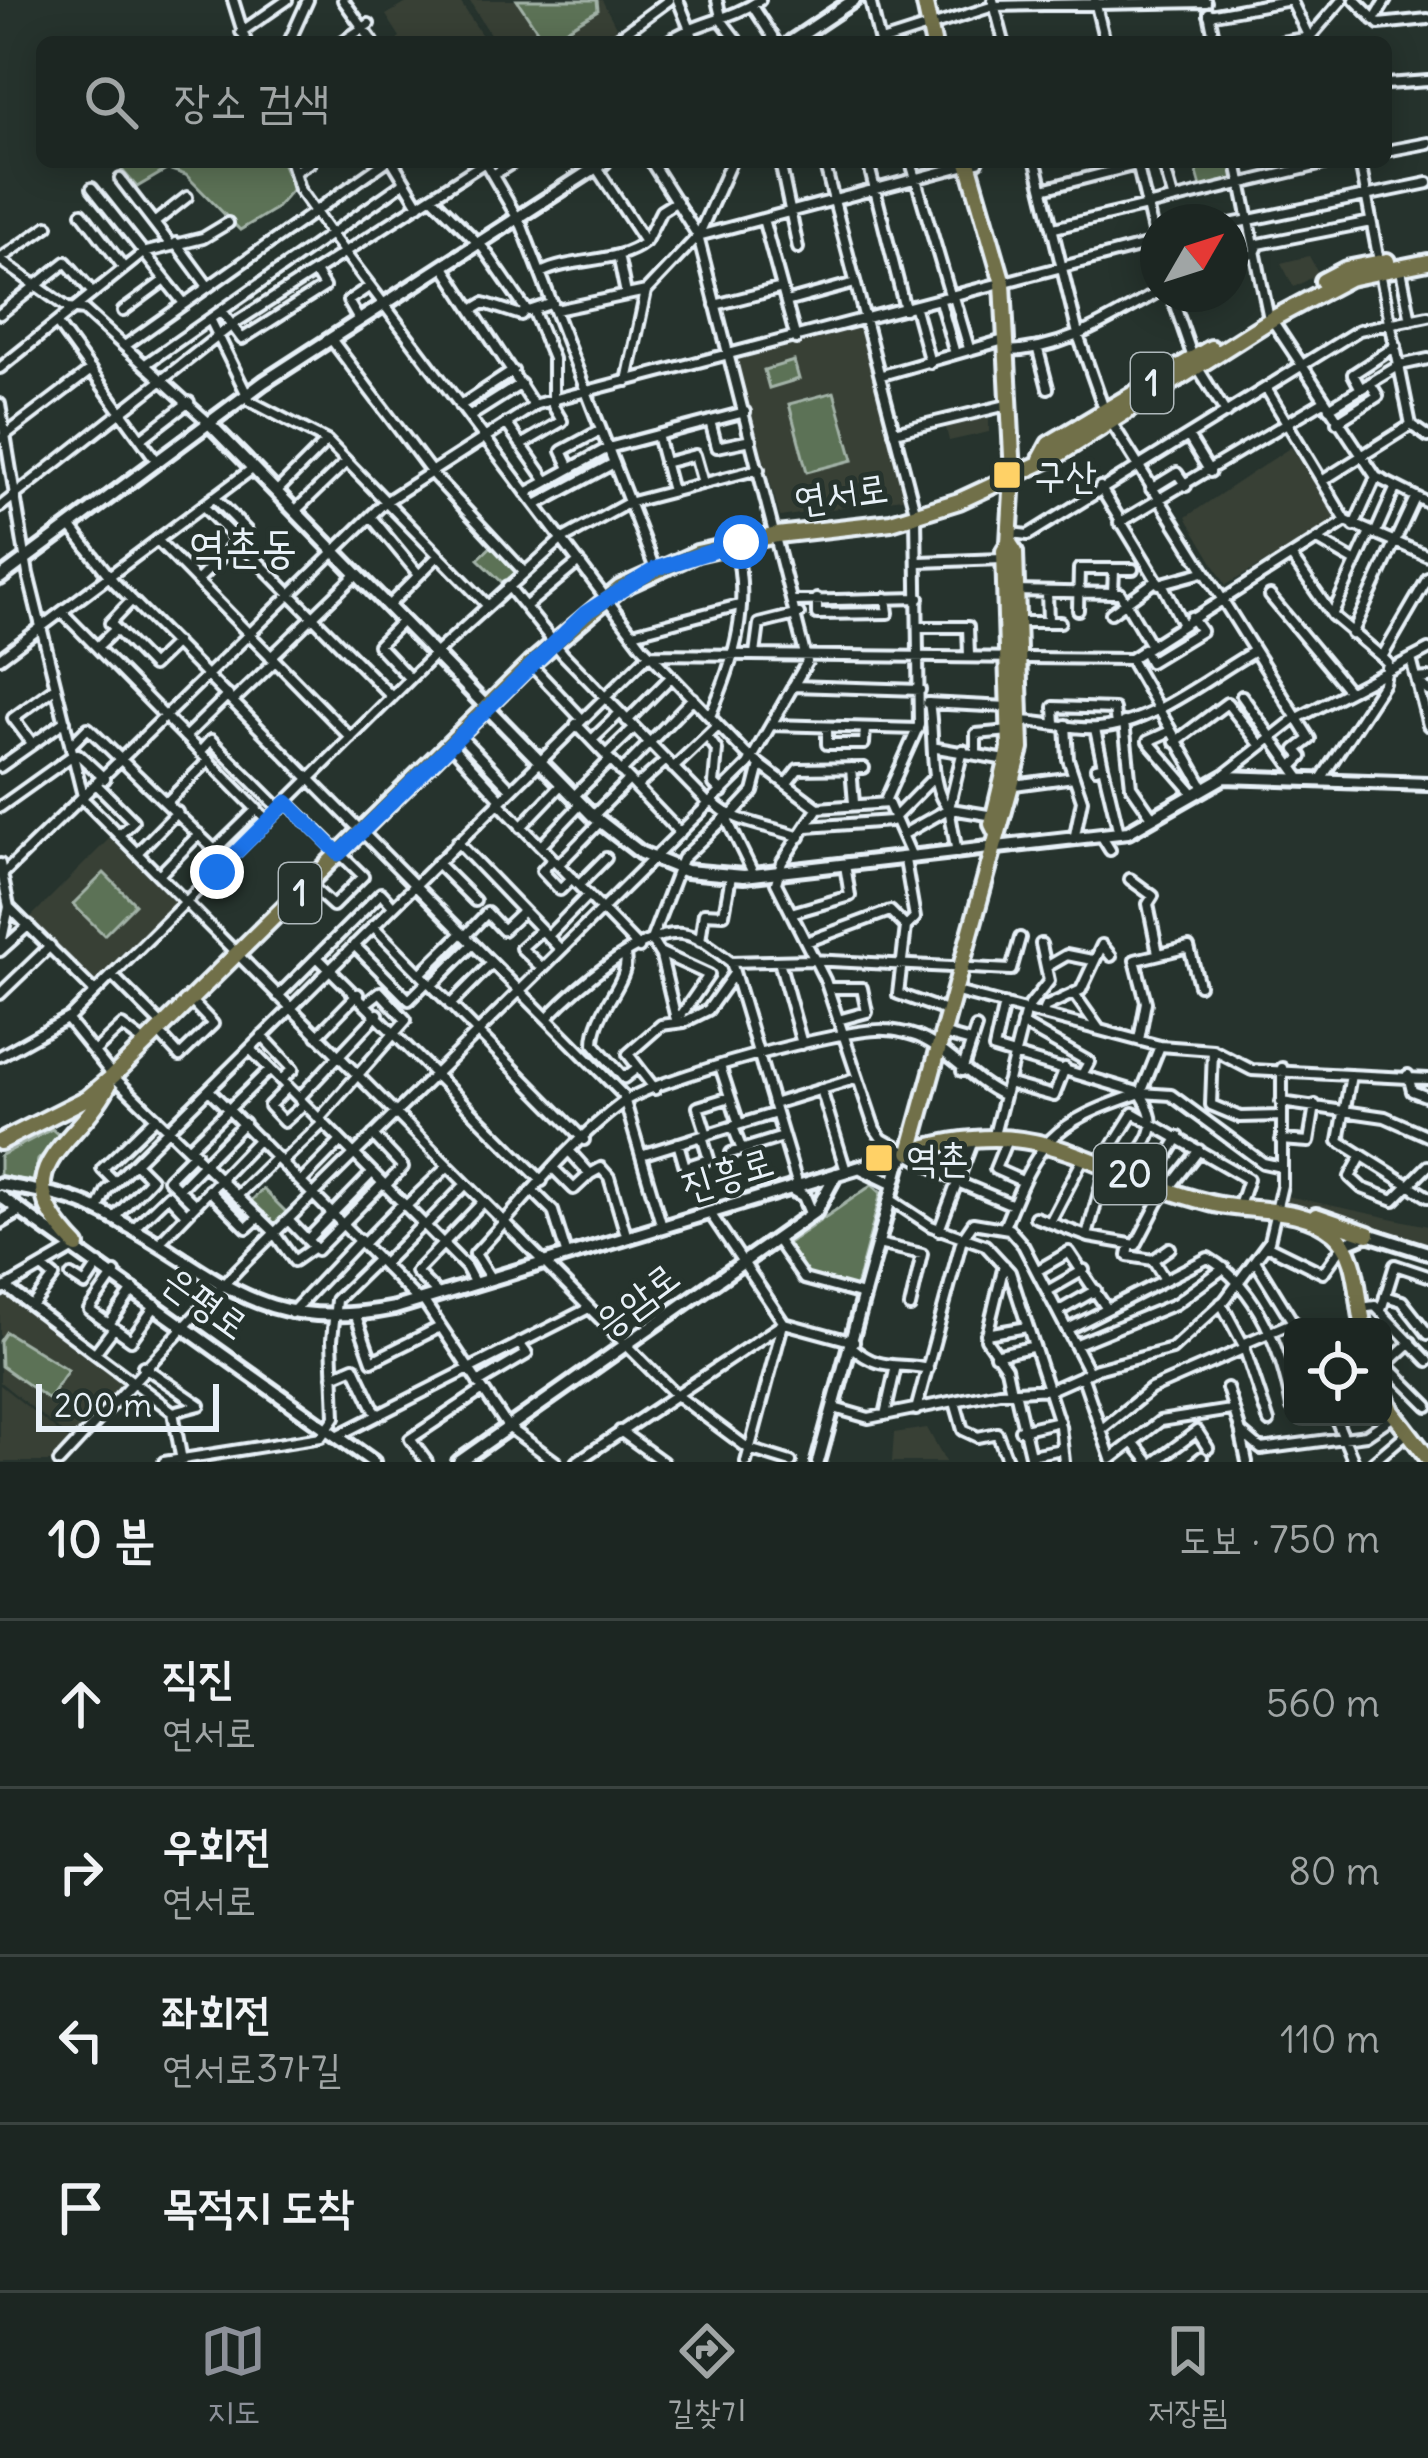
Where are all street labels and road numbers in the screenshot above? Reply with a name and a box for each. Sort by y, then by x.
road number: 1 [1131,353,1173,413]
street label: 연서로 [791,463,891,524]
road number: 1 [279,863,321,923]
street label: 진흥로 [675,1136,779,1211]
road number: 20 [1094,1144,1166,1204]
street label: 응암로 [584,1252,689,1347]
street label: 은평로 [153,1255,258,1350]

